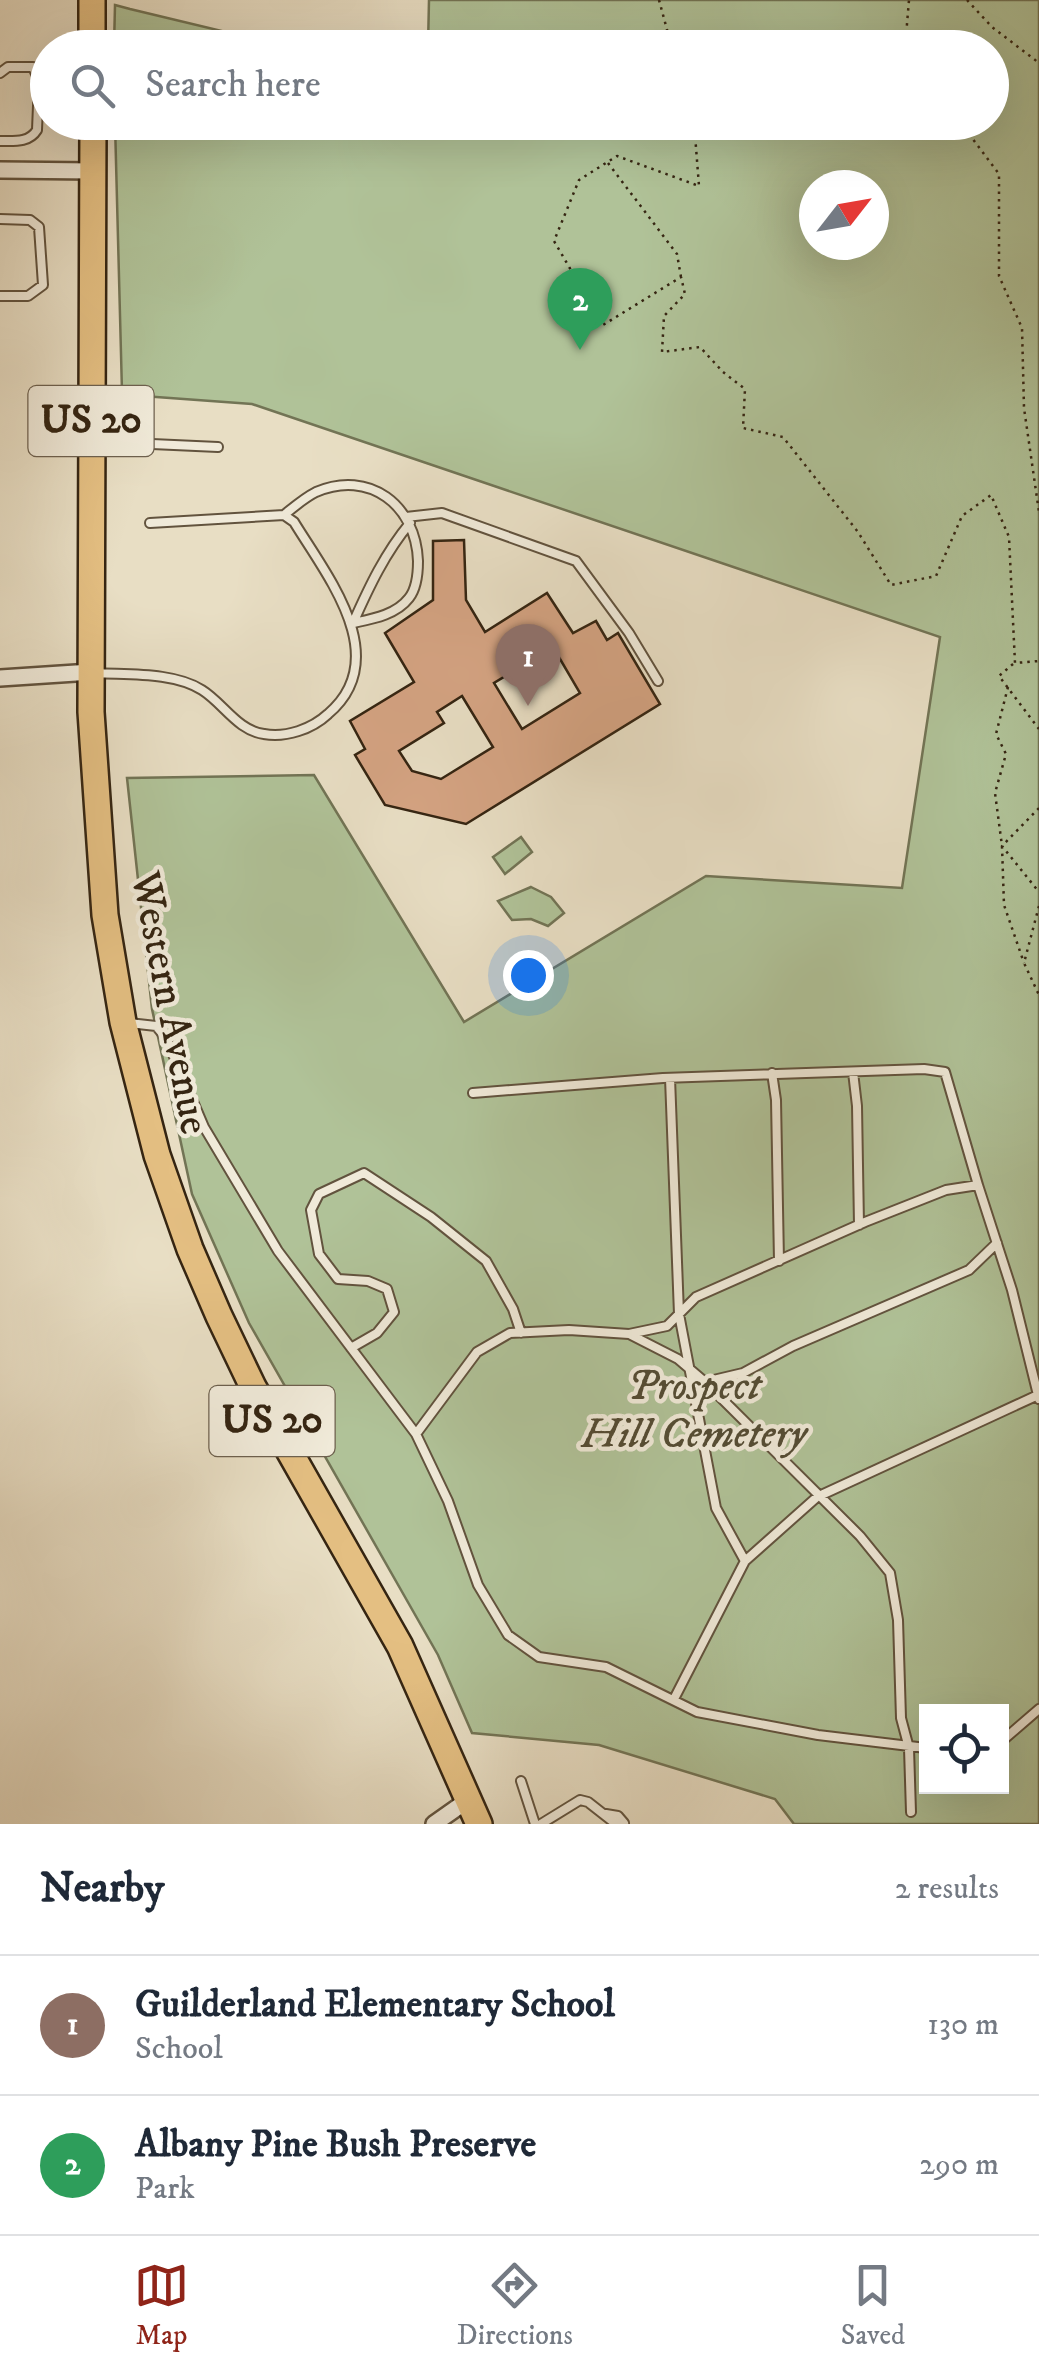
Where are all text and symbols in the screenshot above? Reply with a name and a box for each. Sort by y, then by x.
search box [30,30,1009,140]
icon: search [65,58,120,113]
text: Search here [145,61,321,109]
north arrow [799,170,889,260]
pin: 2 [548,268,612,350]
road number: US 20 [28,386,154,456]
pin: 1 [496,624,560,706]
street label: Western Avenue [118,866,220,1139]
your location [503,950,554,1001]
park label: Prospect Hill Cemetery [580,1361,809,1461]
road number: US 20 [210,1386,334,1456]
map controls [919,1704,1009,1794]
button: locate [919,1704,1009,1794]
text: Nearby [40,1863,164,1915]
text: 2 results [895,1869,999,1909]
text: Guilderland Elementary School [135,1981,615,2029]
text: 1 [67,2005,78,2045]
text: 130 m [927,2005,999,2045]
text: School [135,2029,223,2069]
text: Albany Pine Bush Preserve [135,2121,536,2169]
text: 2 [65,2145,80,2185]
text: 290 m [919,2145,999,2185]
text: Park [135,2169,195,2209]
tab: Map [134,2258,189,2353]
tab: Directions [457,2258,573,2353]
tab: Saved [841,2258,905,2353]

